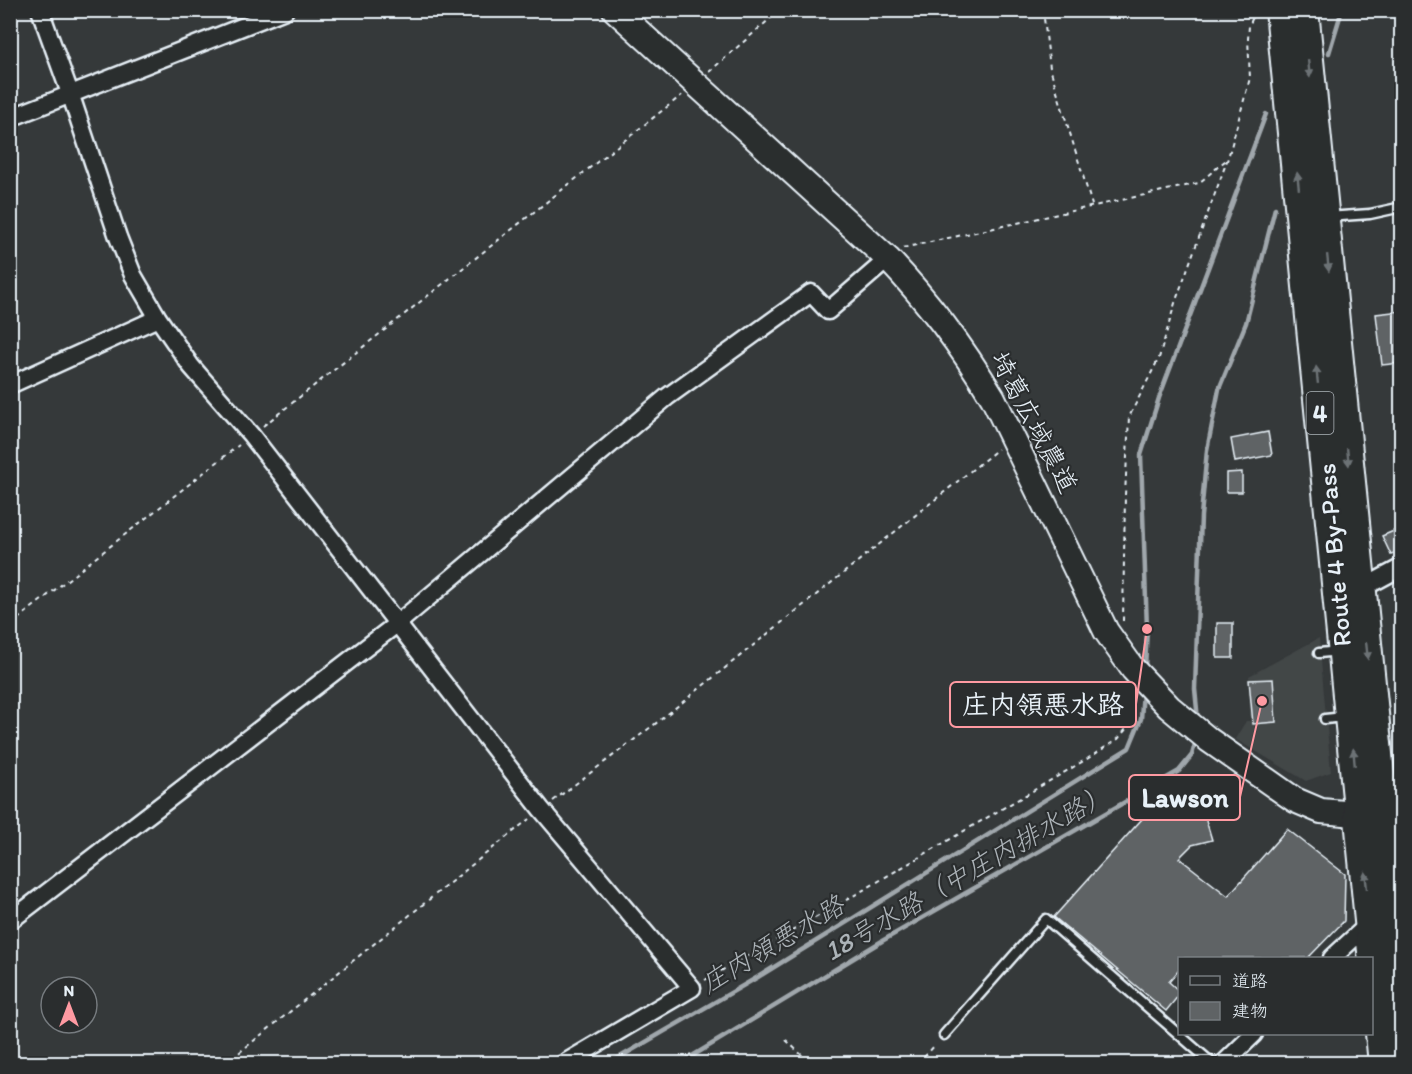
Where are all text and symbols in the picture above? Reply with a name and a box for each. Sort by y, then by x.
one-way arrow [1304,59,1314,78]
one-way arrow [1293,172,1303,191]
one-way arrow [1323,253,1333,272]
street label: 埼葛広域農道 [983,346,1085,498]
one-way arrow [1312,366,1322,385]
road number: 4 [1306,392,1334,434]
one-way arrow [1343,447,1353,466]
street label: Route 4 By-Pass [1310,462,1358,648]
one-way arrow [1362,641,1372,660]
callout: 庄内領悪水路 [950,682,1136,727]
text: 庄内領悪水路 [962,688,1124,721]
one-way arrow [1349,748,1359,767]
callout: Lawson [1129,775,1240,820]
water label: 18号水路（中庄内排水路） [818,777,1116,967]
text: Lawson [1141,781,1229,814]
one-way arrow [1361,870,1371,889]
water label: 庄内領悪水路 [694,887,852,1000]
legend [1178,957,1373,1035]
text: 道路 [1232,970,1268,992]
north arrow [39,975,99,1035]
text: N [64,981,74,1000]
text: 建物 [1232,1000,1268,1022]

